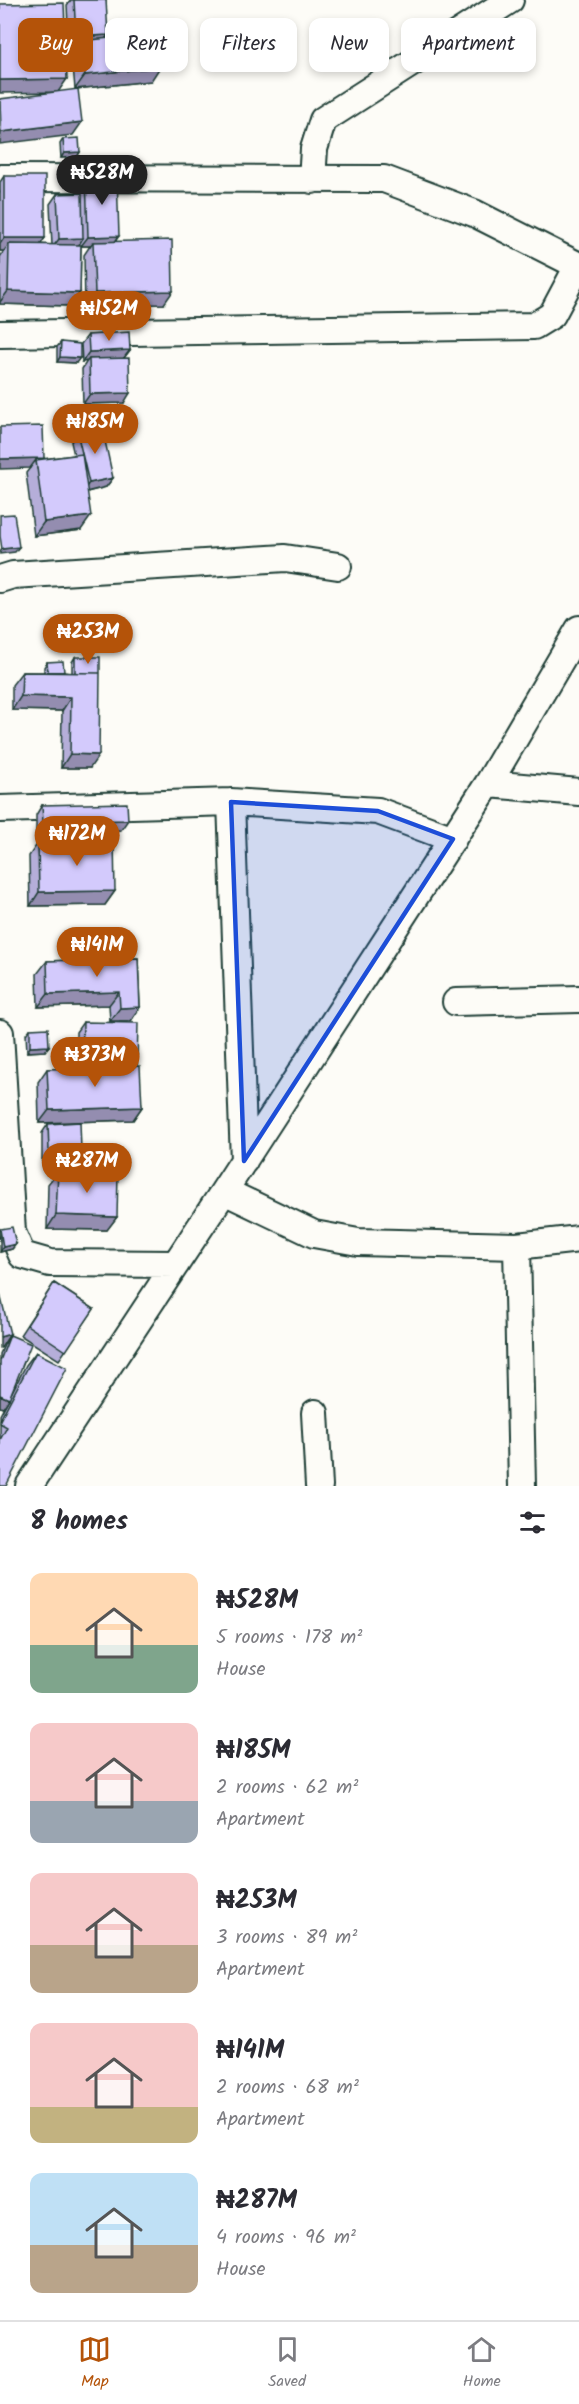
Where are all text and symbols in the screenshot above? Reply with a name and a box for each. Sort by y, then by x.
chip: Buy [18,18,93,72]
chip: Rent [105,18,188,72]
chip: Filters [200,18,297,72]
chip: New [309,18,389,72]
chip: Apartment [401,18,536,72]
pin: ₦528M [60,155,144,206]
text: ₦528M [70,158,134,190]
pin: ₦152M [67,291,151,342]
text: ₦152M [80,294,138,326]
pin: ₦185M [53,404,137,455]
text: ₦185M [66,407,124,439]
pin: ₦253M [46,614,130,665]
text: ₦253M [57,617,119,649]
pin: ₦172M [35,816,119,867]
text: ₦172M [49,819,105,851]
pin: ₦141M [55,927,139,978]
text: ₦141M [71,930,123,962]
pin: ₦373M [53,1037,137,1088]
text: ₦373M [65,1040,125,1072]
pin: ₦287M [45,1143,129,1194]
text: ₦287M [56,1146,118,1178]
text: 8 homes [30,1501,128,1543]
icon: filters [516,1506,549,1539]
text: ₦528M [216,1580,298,1622]
icon: home [78,1597,150,1669]
text: 5 rooms · 178 m² [216,1622,362,1654]
text: House [216,1654,266,1686]
text: ₦185M [216,1730,291,1772]
icon: home [78,1747,150,1819]
text: 2 rooms · 62 m² [216,1772,358,1804]
text: Apartment [216,1804,305,1836]
text: ₦253M [216,1880,297,1922]
icon: home [78,1897,150,1969]
text: 3 rooms · 89 m² [216,1922,357,1954]
text: Apartment [216,1954,305,1986]
text: ₦141M [216,2030,284,2072]
icon: home [78,2047,150,2119]
text: 2 rooms · 68 m² [216,2072,359,2104]
text: Apartment [216,2104,305,2136]
text: ₦287M [216,2180,297,2222]
icon: home [78,2197,150,2269]
text: 4 rooms · 96 m² [216,2222,356,2254]
text: House [216,2254,266,2286]
tab: Map [78,2333,111,2394]
tab: Saved [268,2333,306,2394]
tab: Home [463,2333,501,2394]

